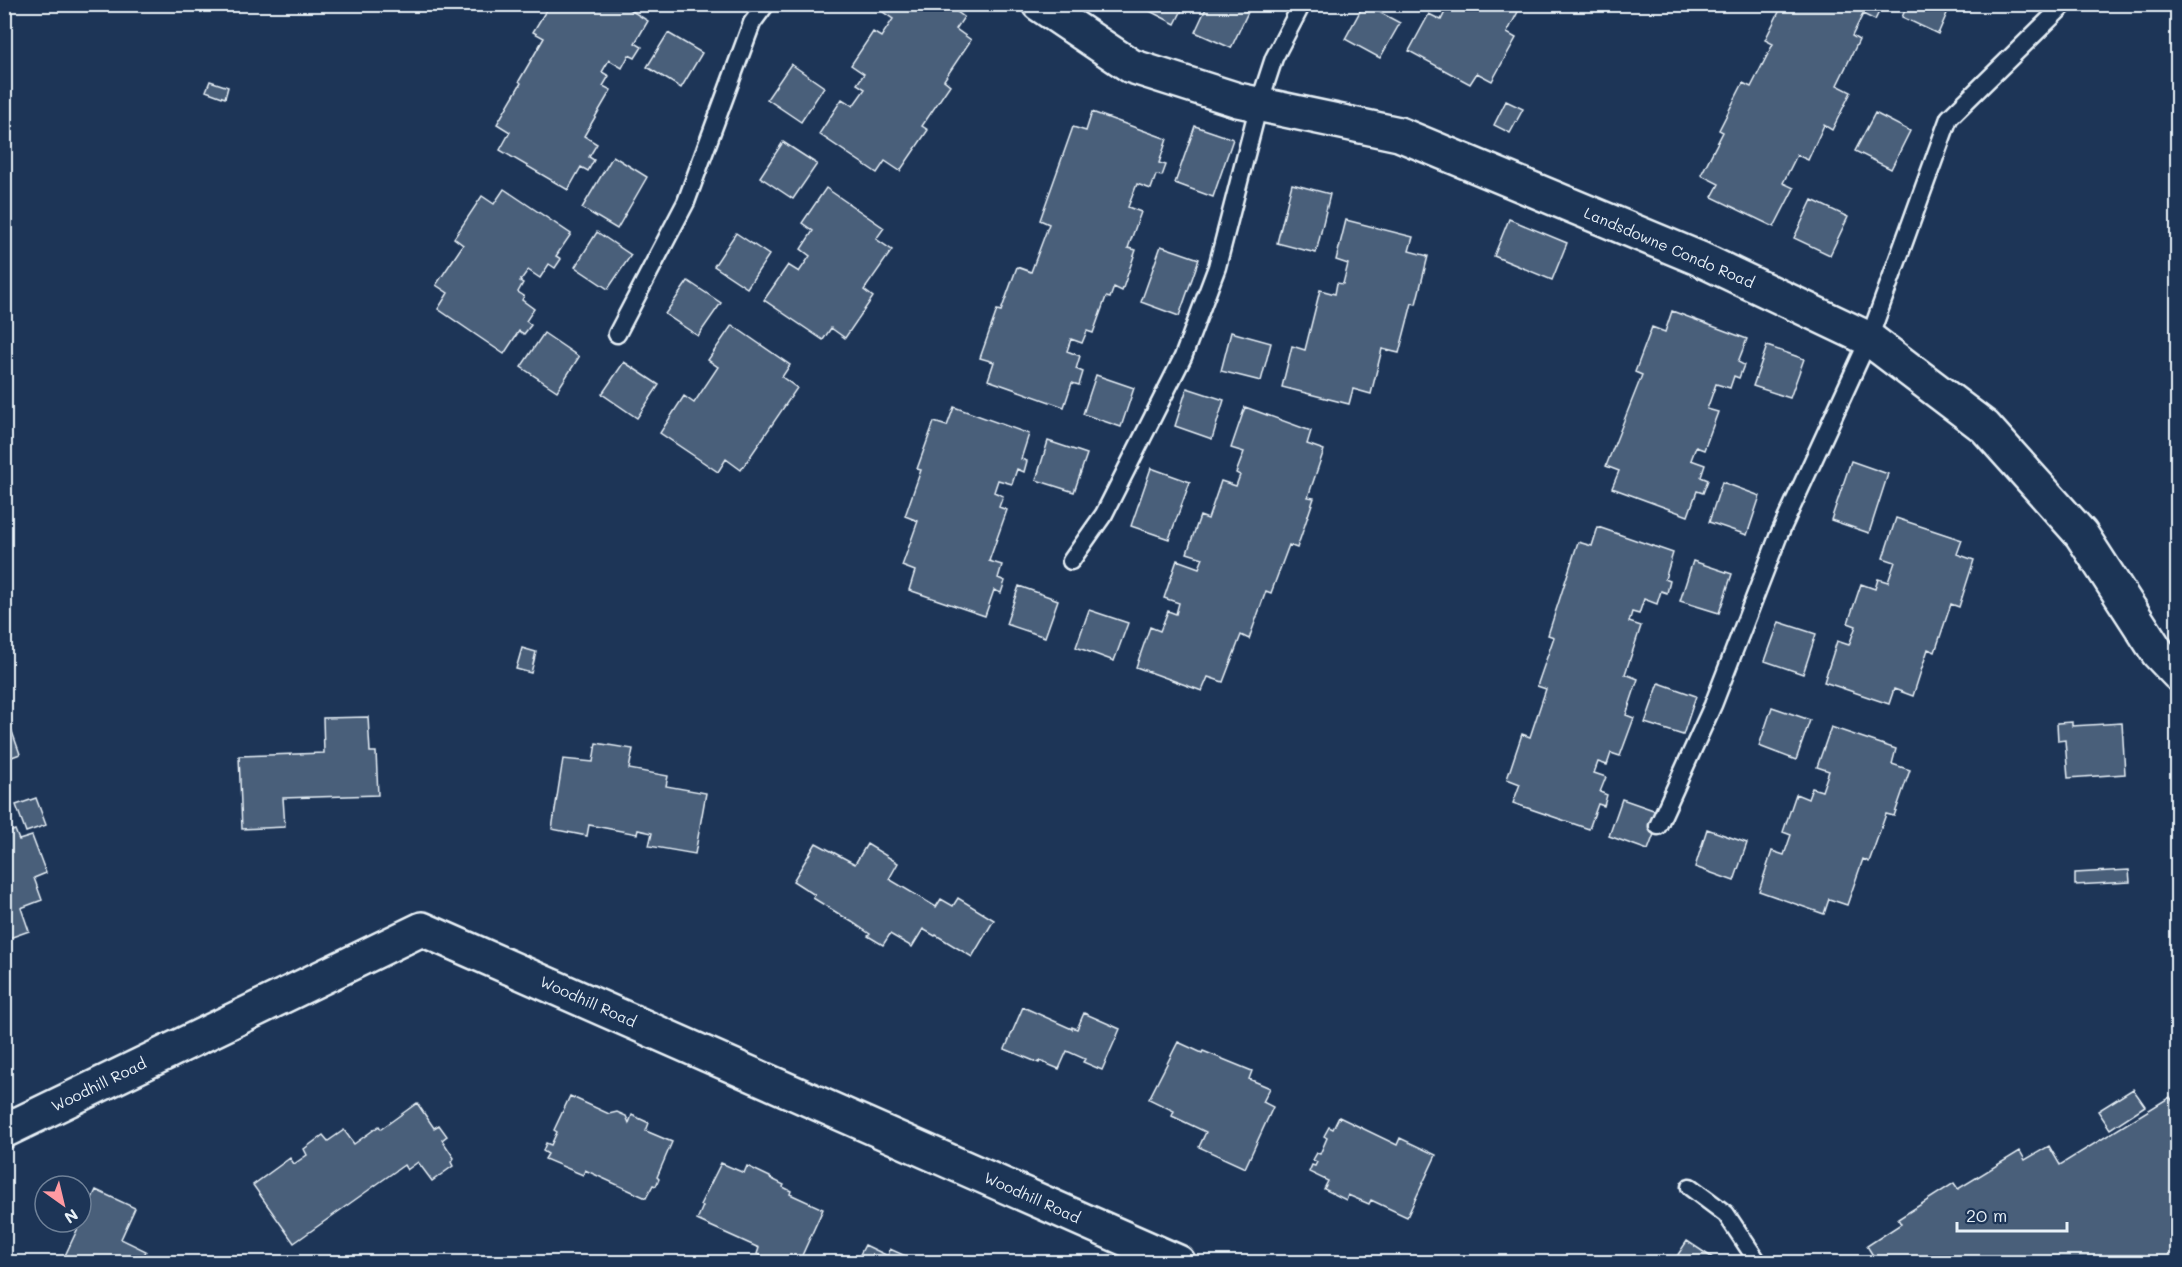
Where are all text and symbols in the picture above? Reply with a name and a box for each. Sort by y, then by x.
street label: Landsdowne Condo Road [1581,202,1758,292]
street label: Woodhill Road [537,971,640,1031]
street label: Woodhill Road [48,1052,149,1116]
street label: Woodhill Road [981,1167,1084,1227]
north arrow [33,1174,93,1234]
scale bar [1957,1195,2066,1233]
text: 20 m [1966,1203,2007,1227]
text: N [61,1205,83,1229]

